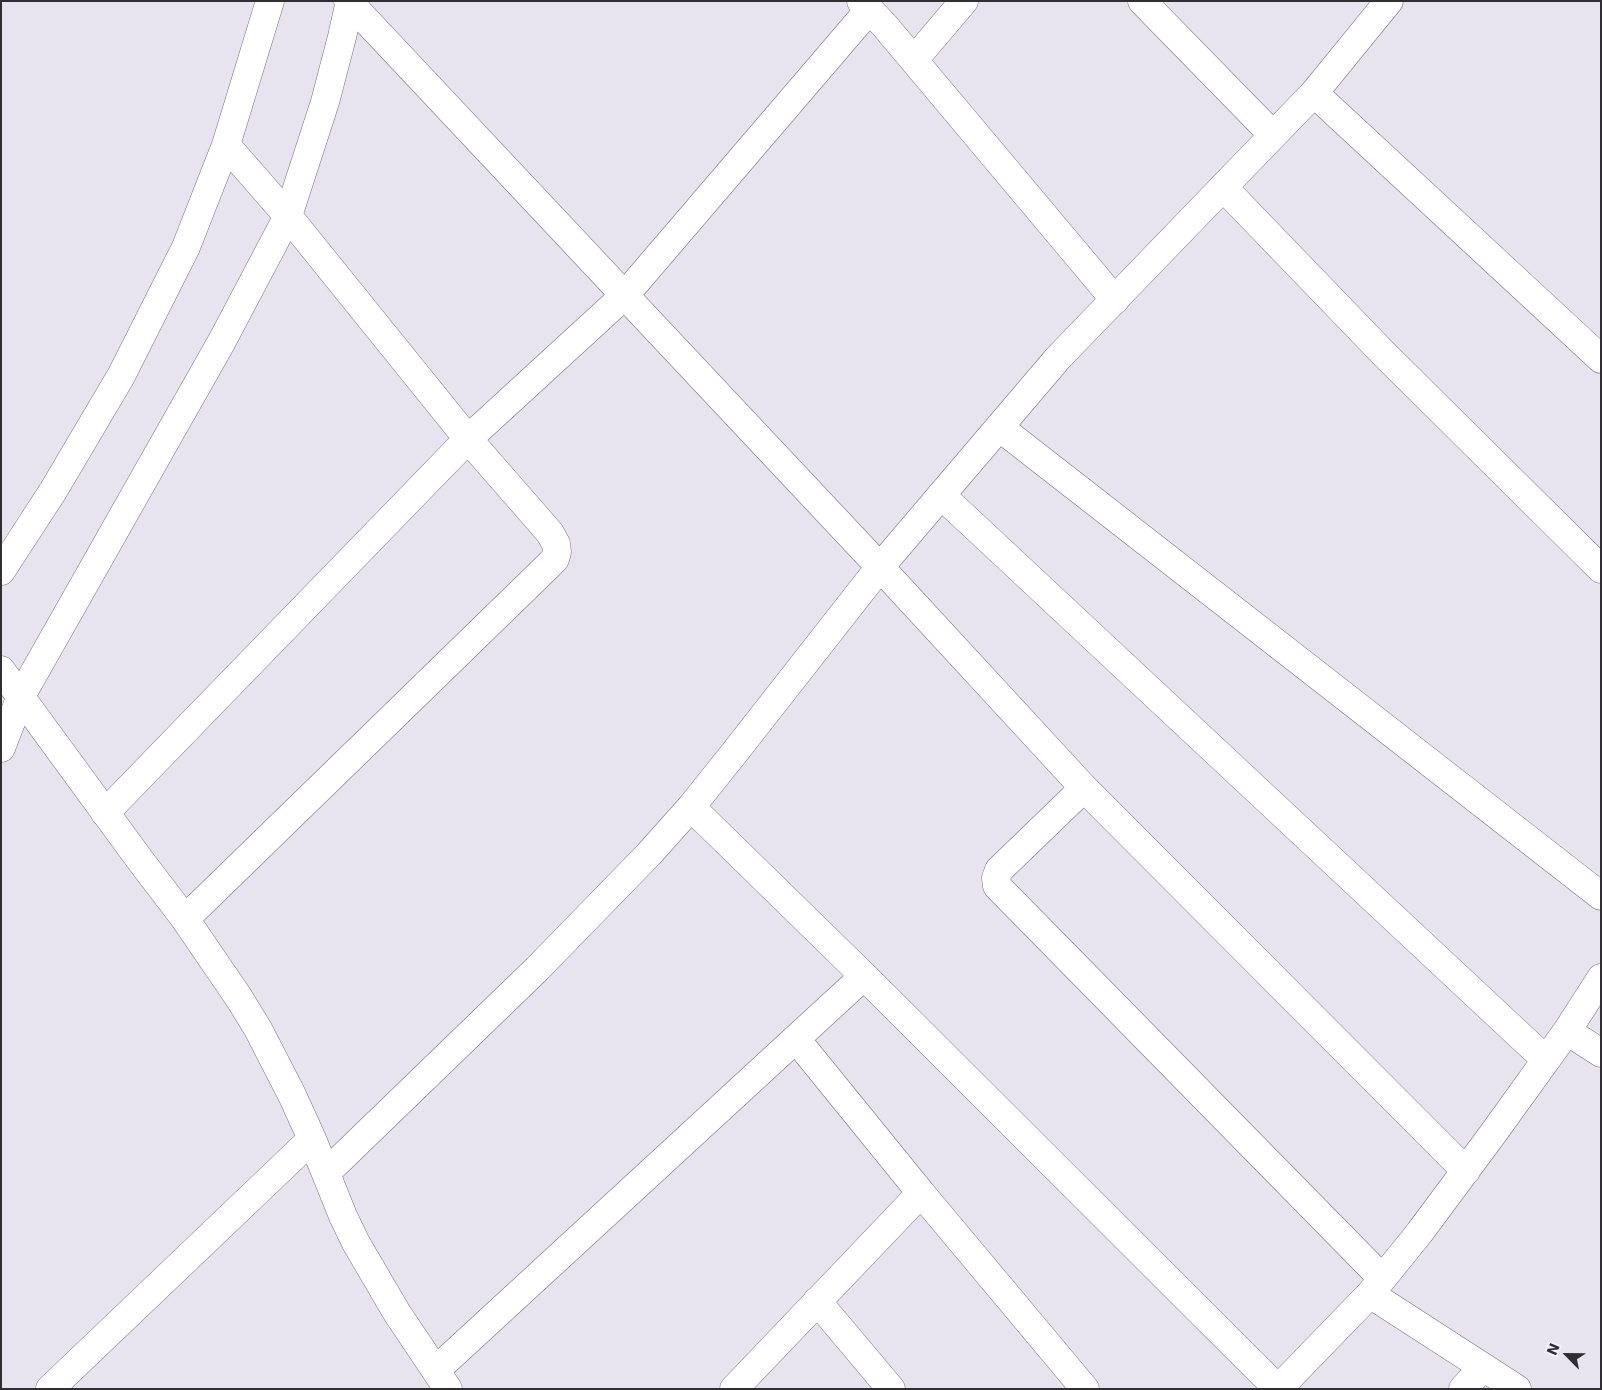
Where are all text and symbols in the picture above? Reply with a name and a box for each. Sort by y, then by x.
north arrow [1542,1330,1592,1380]
text: N [1544,1341,1563,1358]

